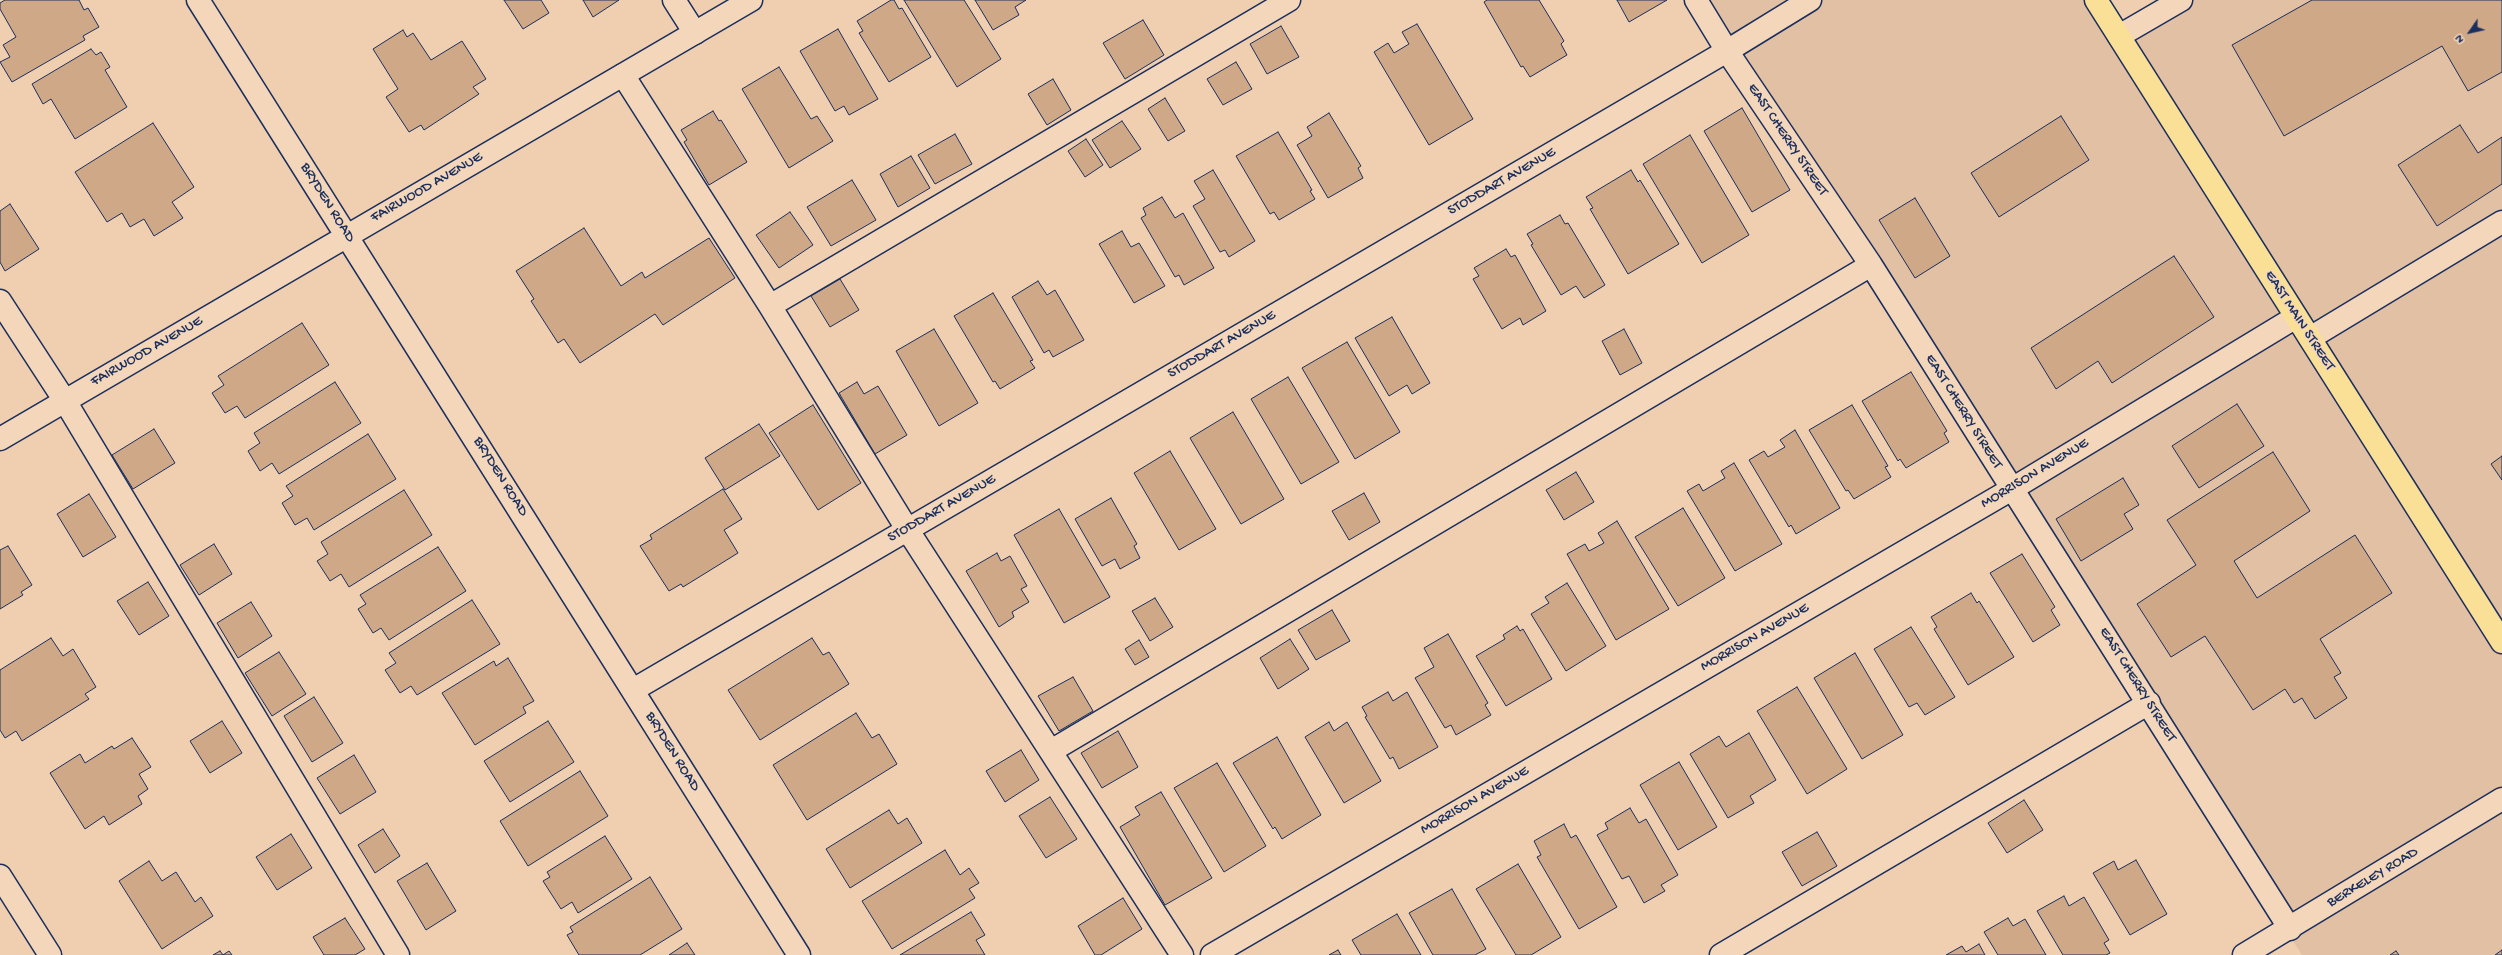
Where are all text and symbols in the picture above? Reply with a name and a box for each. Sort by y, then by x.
north arrow [2450,12,2490,52]
text: N [2453,32,2467,45]
street label: EAST CHERRY STREET [1743,80,1831,200]
street label: STODDART AVENUE [1445,144,1559,220]
street label: FAIRWOOD AVENUE [368,149,486,227]
street label: BRYDEN ROAD [295,160,359,246]
street label: EAST MAIN STREET [2260,268,2338,374]
street label: STODDART AVENUE [1165,307,1279,383]
street label: FAIRWOOD AVENUE [88,313,206,391]
street label: EAST CHERRY STREET [1920,351,2006,473]
street label: BRYDEN ROAD [468,434,532,520]
street label: MORRISON AVENUE [1978,435,2092,513]
street label: STODDART AVENUE [885,471,999,547]
street label: MORRISON AVENUE [1697,600,1813,676]
street label: EAST CHERRY STREET [2094,624,2180,746]
street label: BRYDEN ROAD [640,709,704,795]
street label: MORRISON AVENUE [1417,763,1533,839]
street label: BERKELEY ROAD [2324,844,2422,912]

